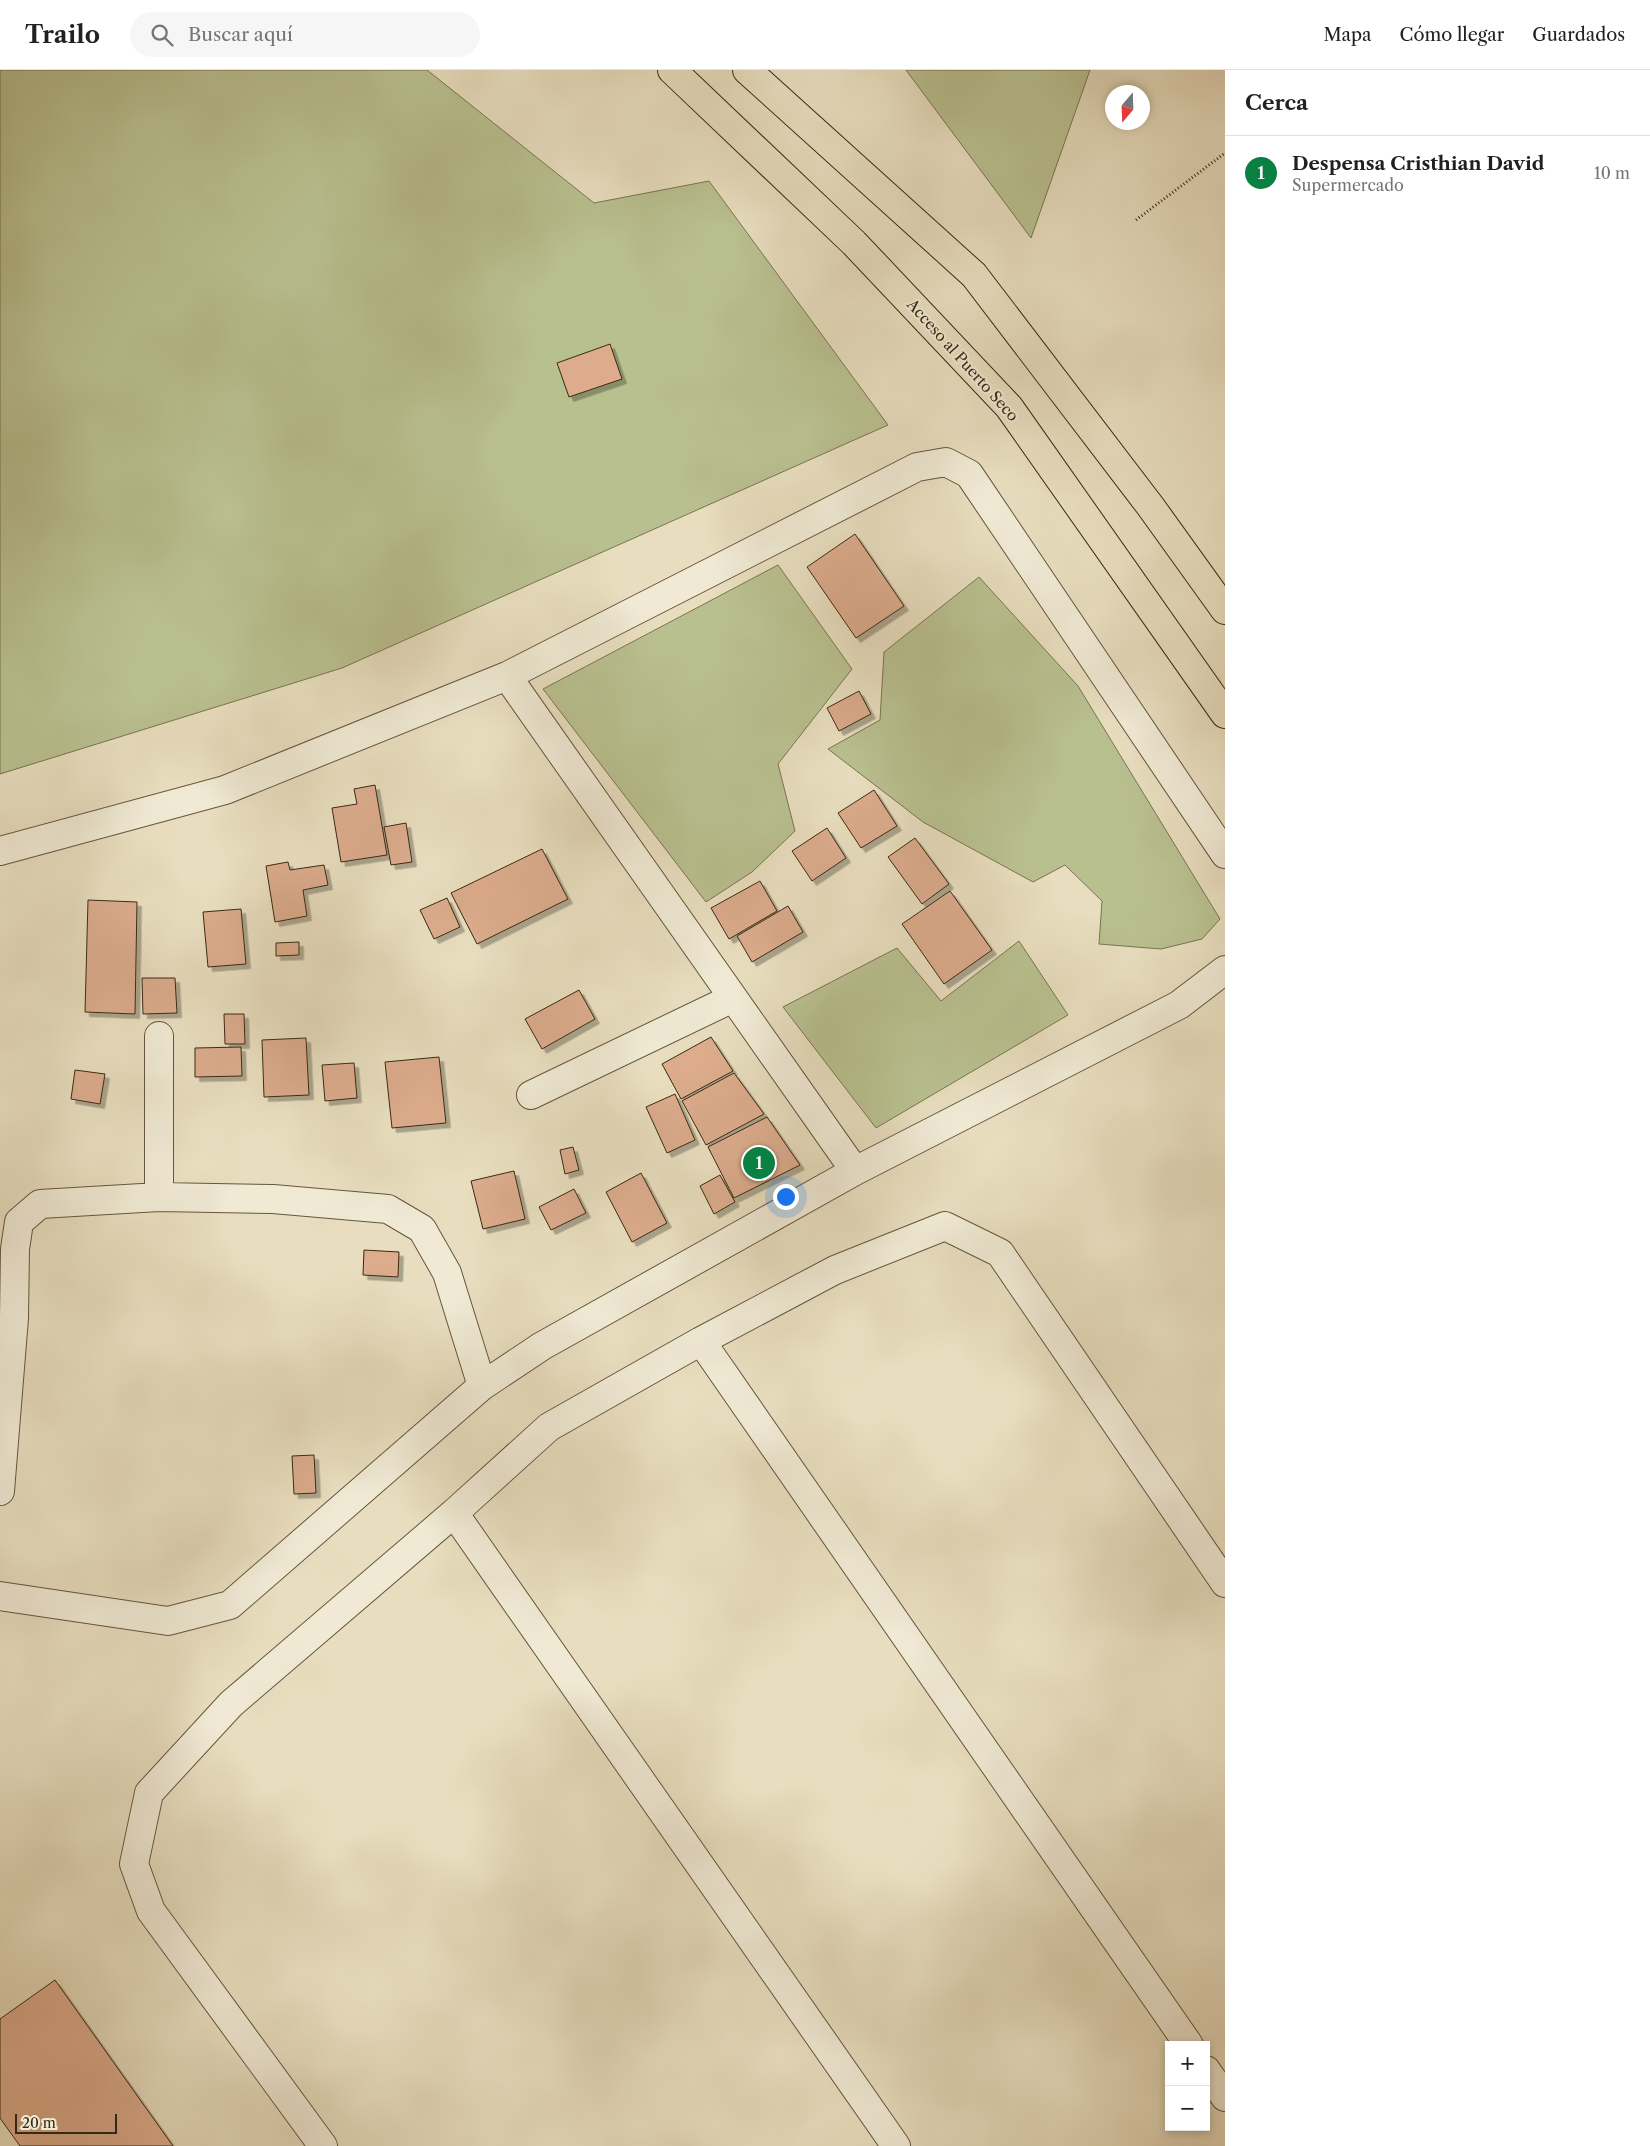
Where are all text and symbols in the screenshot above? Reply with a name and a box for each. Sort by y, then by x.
search box [130,12,480,57]
text: Trailo [25,20,100,49]
icon: search [148,21,176,49]
text: Buscar aquí [188,23,293,46]
text: Mapa [1323,24,1372,46]
text: Cómo llegar [1400,24,1504,46]
text: Guardados [1532,24,1625,46]
north arrow [1105,85,1150,130]
text: Cerca [1245,90,1308,115]
text: Despensa Cristhian David [1292,152,1544,175]
text: 1 [1257,163,1265,183]
text: 10 m [1594,163,1630,183]
text: Supermercado [1292,175,1404,195]
street label: Acceso al Puerto Seco [902,294,1023,425]
pin: 1 [743,1144,775,1182]
your location [773,1184,799,1210]
map controls [1165,2041,1210,2131]
button: + [1165,2041,1210,2086]
button: − [1165,2086,1210,2131]
scale bar [15,2111,118,2134]
text: 20 m [22,2114,56,2132]

